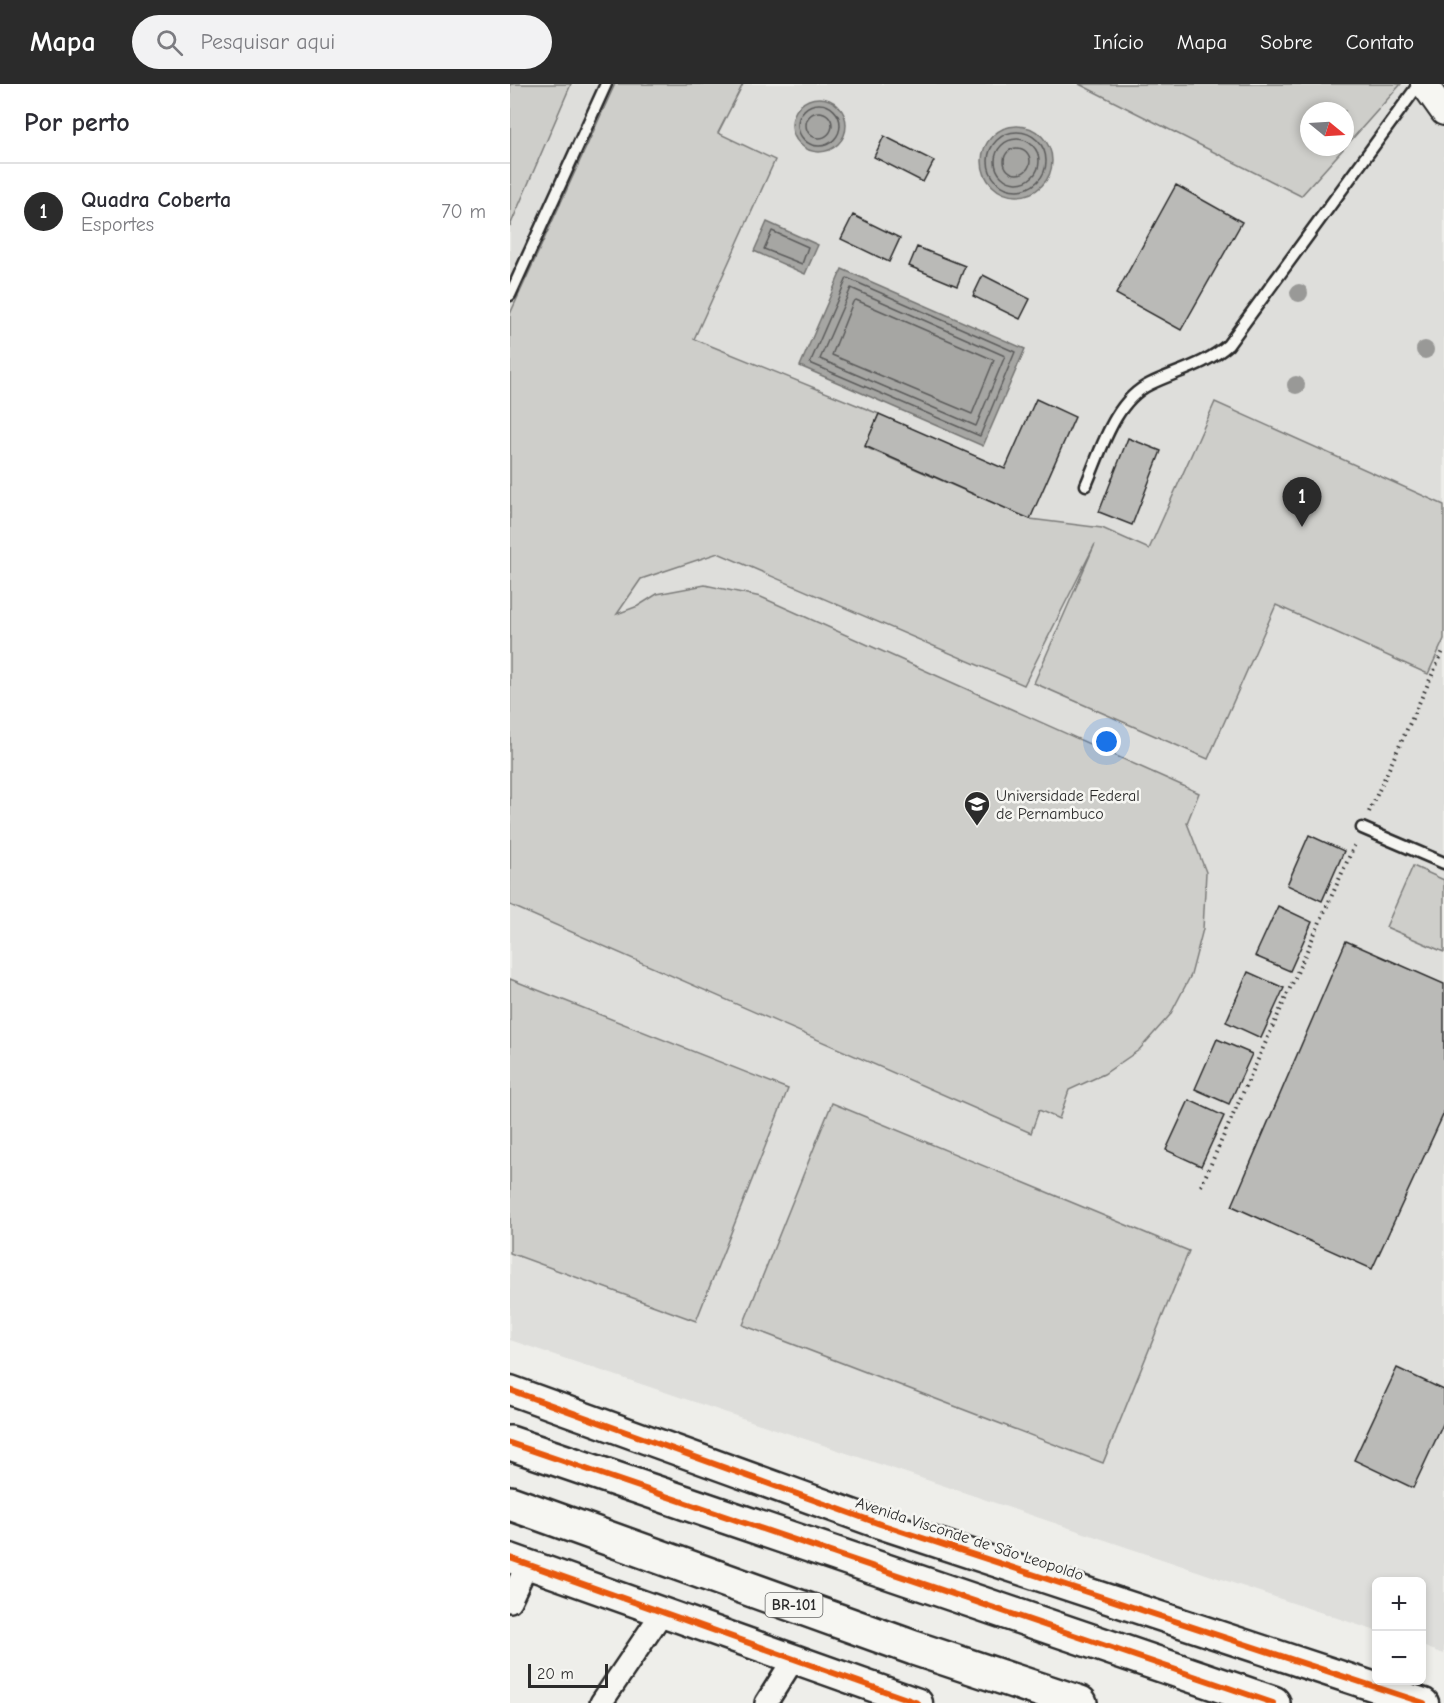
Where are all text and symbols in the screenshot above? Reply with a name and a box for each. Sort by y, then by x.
search box [132,15,552,69]
text: Mapa [30,26,96,58]
icon: search [153,26,186,59]
text: Pesquisar aqui [201,29,335,55]
text: Início [1093,30,1144,54]
text: Mapa [1177,30,1227,54]
text: Sobre [1260,30,1313,54]
text: Contato [1346,30,1414,54]
north arrow [1300,102,1354,156]
text: Por perto [24,108,130,138]
text: Quadra Coberta [81,187,231,213]
text: 1 [40,200,47,223]
text: 70 m [441,200,486,223]
text: Esportes [81,213,154,236]
pin: 1 [1282,478,1322,527]
your location [1092,727,1121,756]
place label: Universidade Federal de Pernambuco [996,787,1140,823]
school or university icon: Universidade Federal de Pernambuco [962,789,992,827]
street label: Avenida Visconde de São Leopoldo [854,1494,1086,1584]
map controls [1372,1577,1426,1685]
button: + [1372,1577,1426,1631]
road number: BR-101 [766,1593,822,1617]
button: − [1372,1631,1426,1685]
scale bar [528,1661,608,1688]
text: 20 m [537,1665,574,1683]

